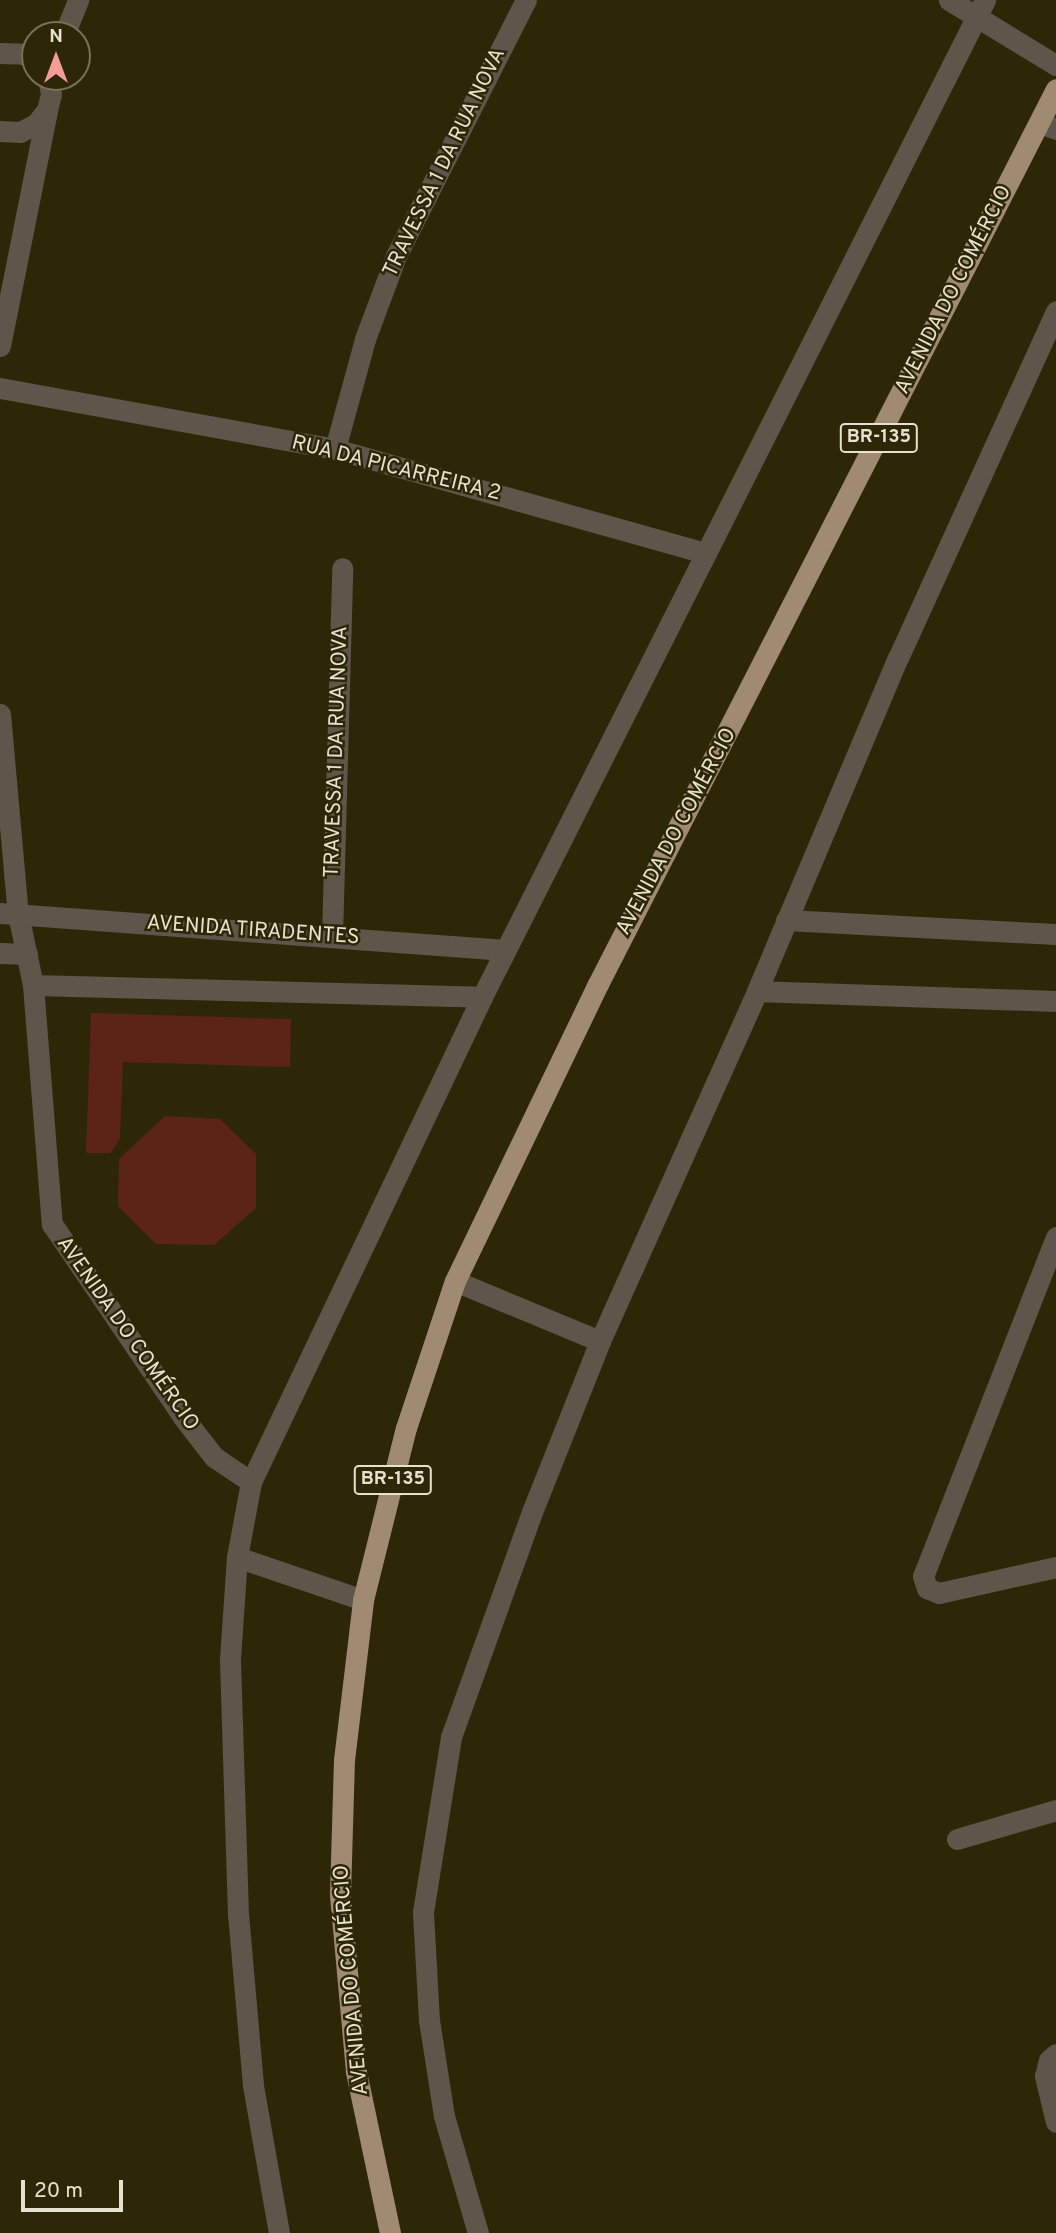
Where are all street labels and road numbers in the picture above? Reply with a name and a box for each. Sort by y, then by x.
street label: TRAVESSA 1 DA RUA NOVA [378,43,512,283]
street label: AVENIDA DO COMÉRCIO [890,181,1018,399]
road number: BR-135 [839,422,919,453]
street label: RUA DA PICARREIRA 2 [288,431,504,507]
street label: TRAVESSA 1 DA RUA NOVA [320,624,354,880]
street label: AVENIDA DO COMÉRCIO [611,724,743,940]
street label: AVENIDA TIRADENTES [145,911,361,951]
street label: AVENIDA DO COMÉRCIO [50,1232,204,1436]
road number: BR-135 [353,1464,433,1496]
street label: AVENIDA DO COMÉRCIO [329,1863,375,2097]

